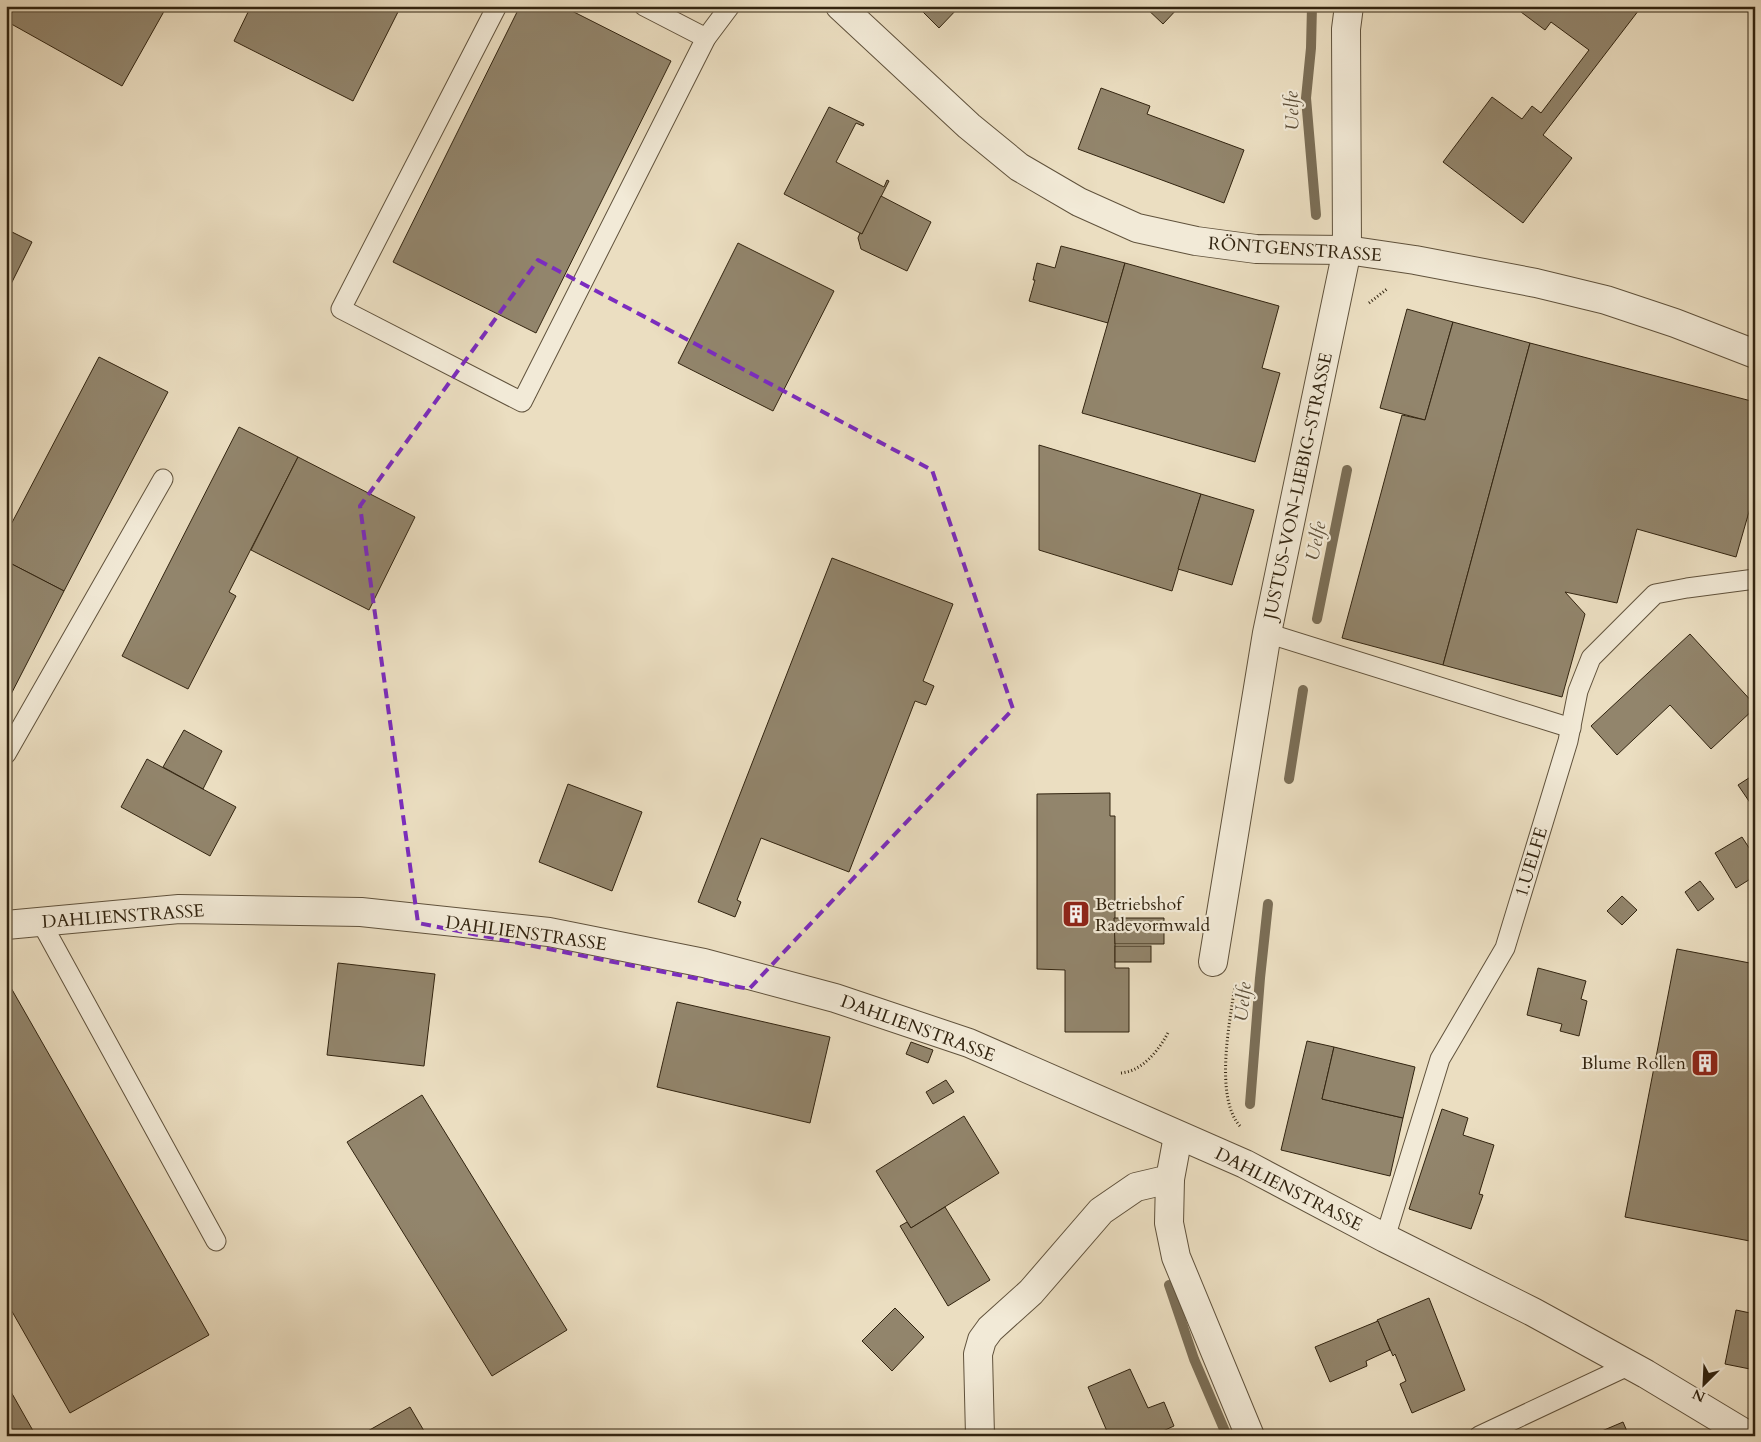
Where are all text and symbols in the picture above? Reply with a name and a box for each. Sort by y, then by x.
water label: Uelfe [1278,90,1306,131]
street label: RÖNTGENSTRASSE [1207,231,1383,268]
street label: JUSTUS-VON-LIEBIG-STRASSE [1257,350,1339,625]
water label: Uelfe [1299,518,1333,563]
street label: 1.UELFE [1509,824,1554,900]
place label: Betriebshof Radevormwald [1095,892,1210,938]
street label: DAHLIENSTRASSE [41,898,205,935]
building icon: Betriebshof Radevormwald [1061,899,1091,929]
street label: DAHLIENSTRASSE [444,910,608,957]
water label: Uelfe [1228,980,1258,1023]
street label: DAHLIENSTRASSE [837,989,999,1068]
building icon: Blume Rollen [1690,1048,1720,1078]
place label: Blume Rollen [1581,1051,1687,1076]
street label: DAHLIENSTRASSE [1211,1141,1367,1237]
north arrow [1678,1360,1728,1410]
text: N [1689,1384,1708,1407]

